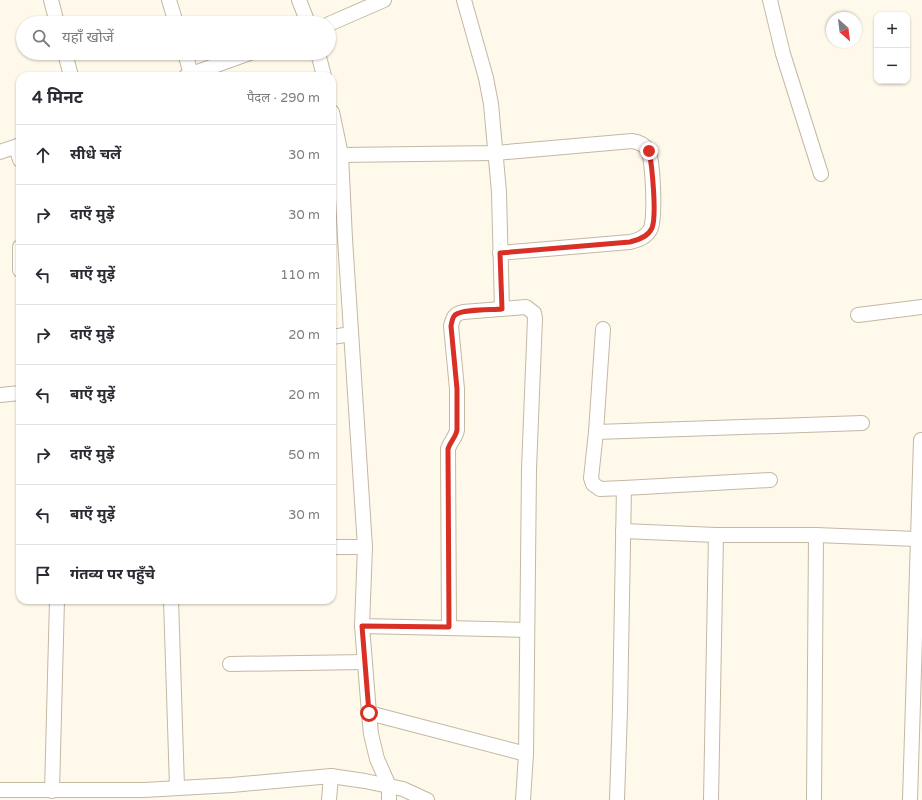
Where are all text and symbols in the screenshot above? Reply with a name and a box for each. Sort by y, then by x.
north arrow [826,12,862,48]
map controls [874,12,910,84]
button: + [874,12,910,48]
search box [16,16,336,60]
icon: search [30,27,52,49]
text: यहाँ खोजें [62,28,114,46]
button: − [874,48,910,84]
text: 4 मिनट [32,87,83,108]
text: पैदल · 290 m [247,90,320,106]
route end [640,142,658,160]
icon: ahead [32,144,54,166]
text: सीधे चलें [70,145,121,163]
text: 30 m [288,147,320,163]
icon: right [32,204,54,226]
text: दाएँ मुड़ें [70,205,114,223]
text: 30 m [288,207,320,223]
icon: left [32,264,54,286]
text: बाएँ मुड़ें [70,265,115,283]
text: 110 m [280,267,320,283]
icon: right [32,324,54,346]
text: दाएँ मुड़ें [70,325,114,343]
text: 20 m [288,327,320,343]
icon: left [32,384,54,406]
text: बाएँ मुड़ें [70,385,115,403]
text: 20 m [288,387,320,403]
icon: right [32,444,54,466]
text: दाएँ मुड़ें [70,445,114,463]
text: 50 m [288,447,320,463]
icon: left [32,504,54,526]
text: बाएँ मुड़ें [70,505,115,523]
text: 30 m [288,507,320,523]
icon: arrive [32,564,54,586]
text: गंतव्य पर पहुँचे [70,565,155,583]
route start [360,704,378,722]

